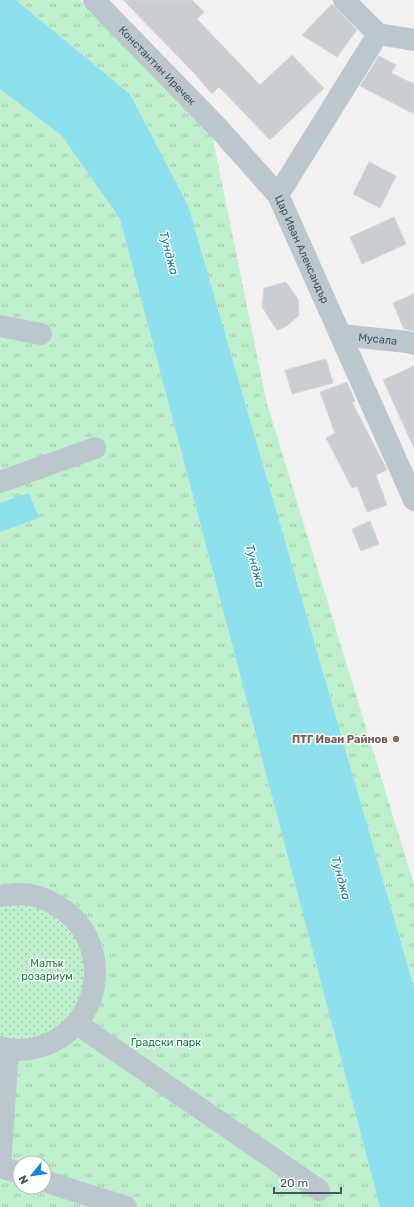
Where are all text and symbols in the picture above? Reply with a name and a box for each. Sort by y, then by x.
street label: Константин Иречек [116,23,199,108]
street label: Цар Иван Александър [272,193,332,305]
water label: Тунджа [156,230,182,276]
street label: Мусала [358,330,398,347]
water label: Тунджа [242,543,268,589]
place label: ПТГ Иван Райнов [292,733,388,746]
marker: ПТГ Иван Райнов [391,734,401,744]
water label: Тунджа [328,855,354,901]
park label: Малък розариум [21,957,73,983]
park label: Градски парк [131,1036,201,1049]
north arrow [12,1155,52,1195]
scale bar [274,1169,341,1195]
text: N [16,1173,31,1186]
text: 20 m [280,1176,308,1190]

